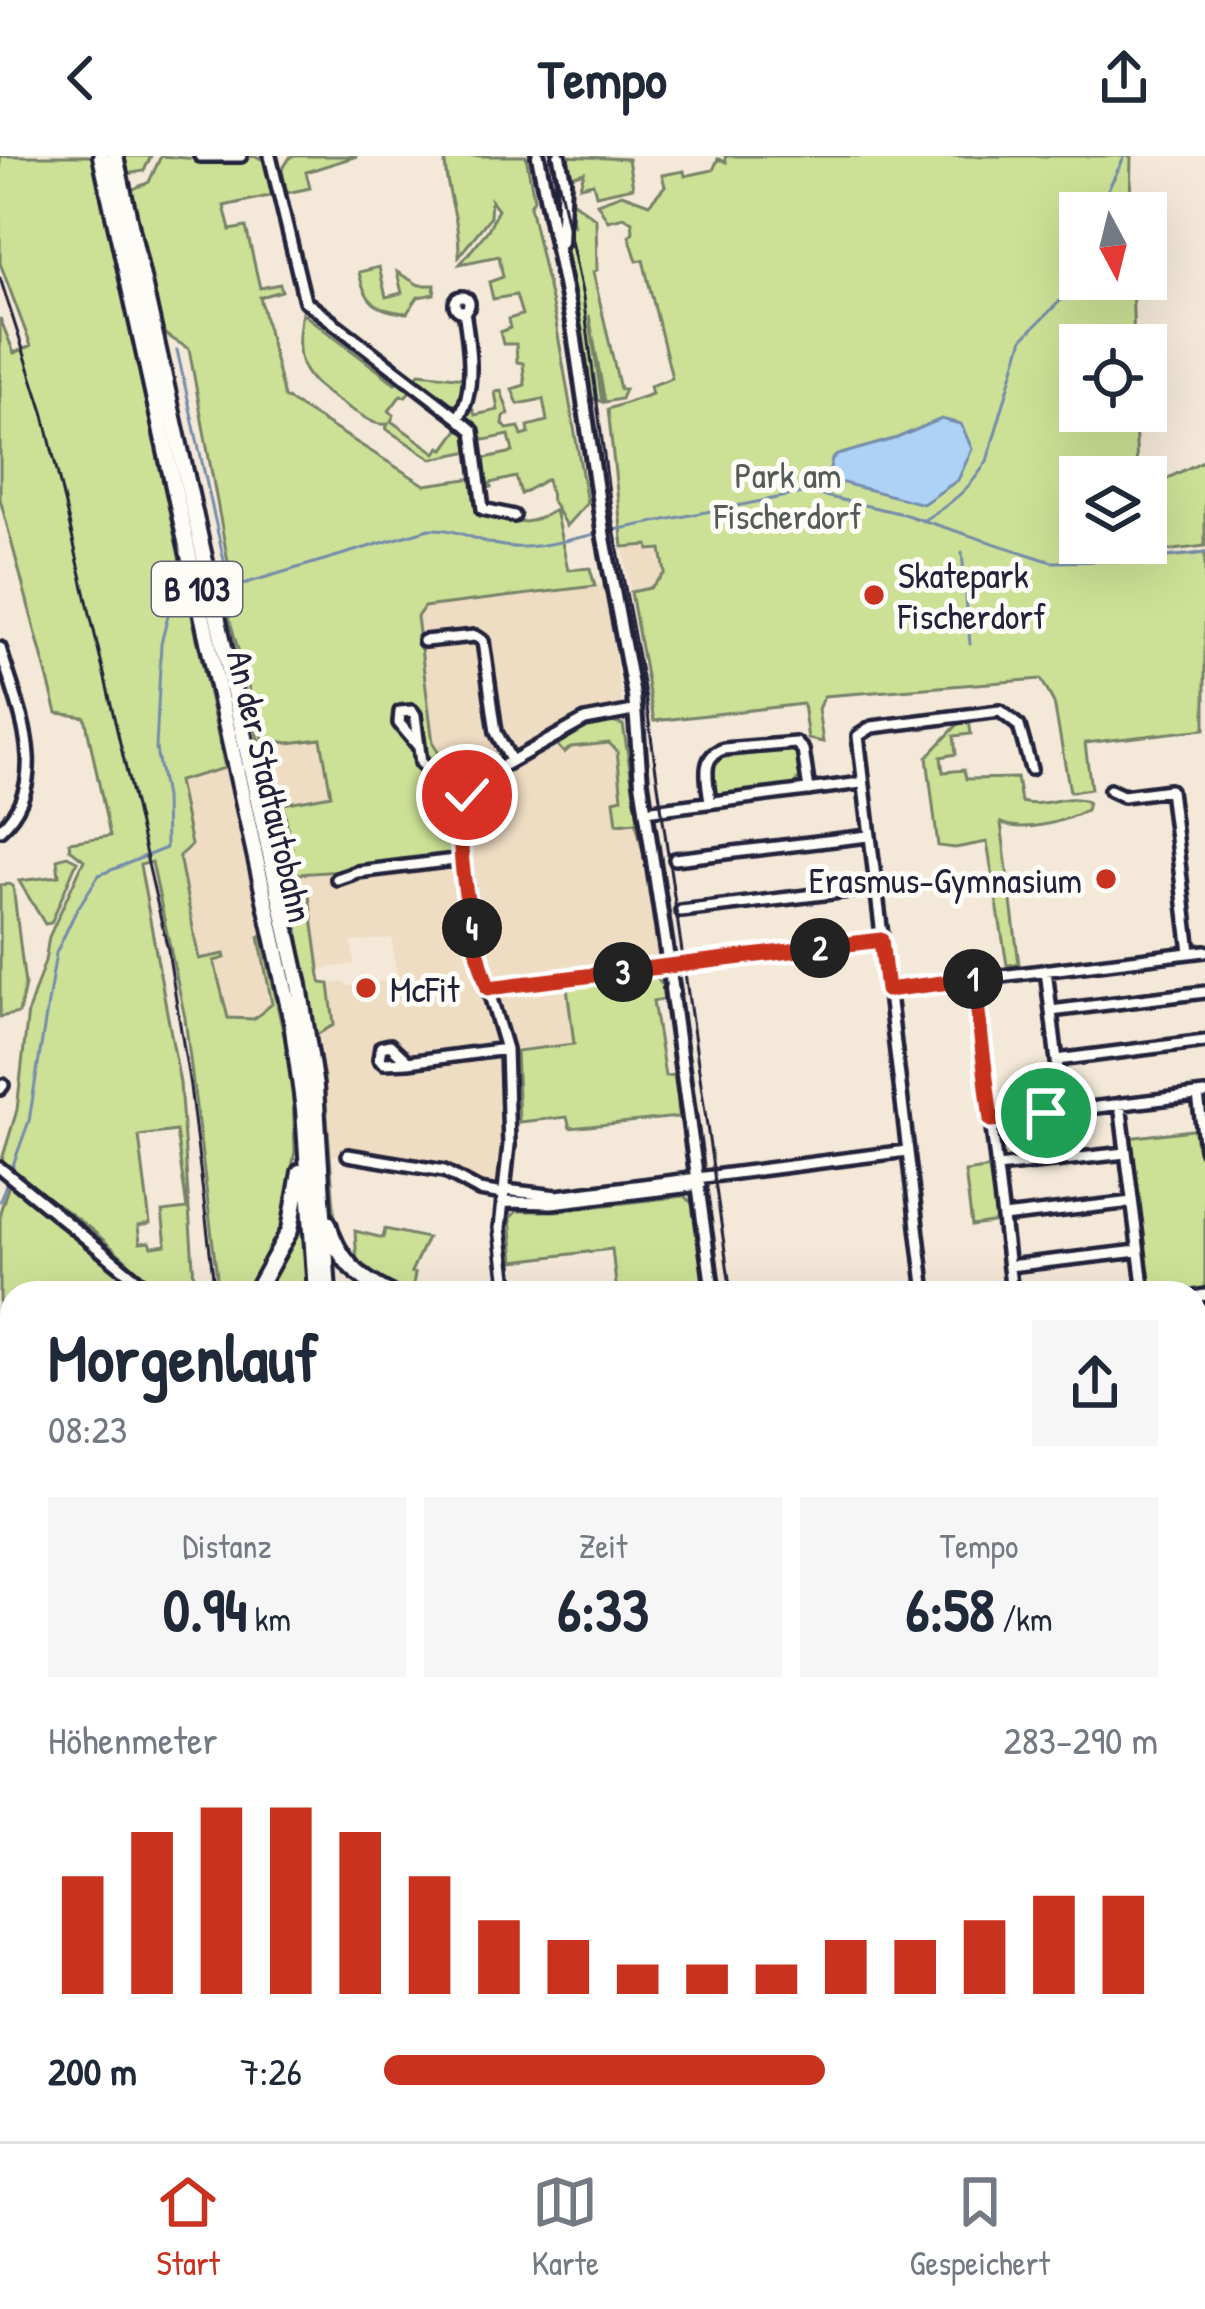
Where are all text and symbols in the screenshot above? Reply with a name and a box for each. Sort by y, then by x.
text: Tempo [538,42,667,115]
icon: back [48,45,114,111]
icon: share [1091,45,1157,111]
north arrow [1059,192,1167,300]
map controls [1059,192,1167,564]
button: locate [1059,324,1167,432]
park label: Park am Fischerdorf [713,450,862,540]
button: layers [1059,456,1167,564]
place label: Skatepark Fischerdorf [897,550,1046,640]
road number: B 103 [152,562,242,616]
marker: Skatepark Fischerdorf [861,582,887,608]
street label: An der Stadtautobahn [216,645,326,927]
pin [416,744,518,846]
icon: check [434,762,500,828]
place label: Erasmus-Gymnasium [809,855,1082,904]
marker: Erasmus-Gymnasium [1093,866,1119,892]
pin: 4 [442,898,502,958]
text: 4 [466,906,478,950]
pin: 2 [790,918,850,978]
text: 2 [812,926,828,970]
pin: 3 [593,942,653,1002]
pin: 1 [943,949,1003,1009]
text: 3 [616,950,630,994]
text: 1 [967,957,979,1001]
place label: McFit [390,964,460,1013]
marker: McFit [353,975,379,1001]
pin [995,1062,1097,1164]
icon: arrive [1013,1080,1079,1146]
text: Morgenlauf [48,1312,318,1402]
button: share [1032,1320,1158,1446]
text: 08:23 [48,1402,127,1455]
text: Distanz [182,1524,272,1568]
text: Zeit [579,1524,627,1568]
text: Tempo [940,1524,1018,1568]
text: 0.94 [163,1568,247,1650]
text: 6:33 [557,1568,649,1650]
text: 6:58 [906,1568,995,1650]
text: km [247,1597,291,1641]
text: /km [995,1597,1052,1641]
text: Höhenmeter [48,1713,218,1766]
text: 283–290 m [1003,1713,1158,1766]
text: 200 m [48,2044,137,2097]
text: 7:26 [240,2044,302,2097]
tab: Start [155,2169,221,2285]
tab: Karte [532,2169,599,2285]
tab: Gespeichert [910,2169,1050,2285]

